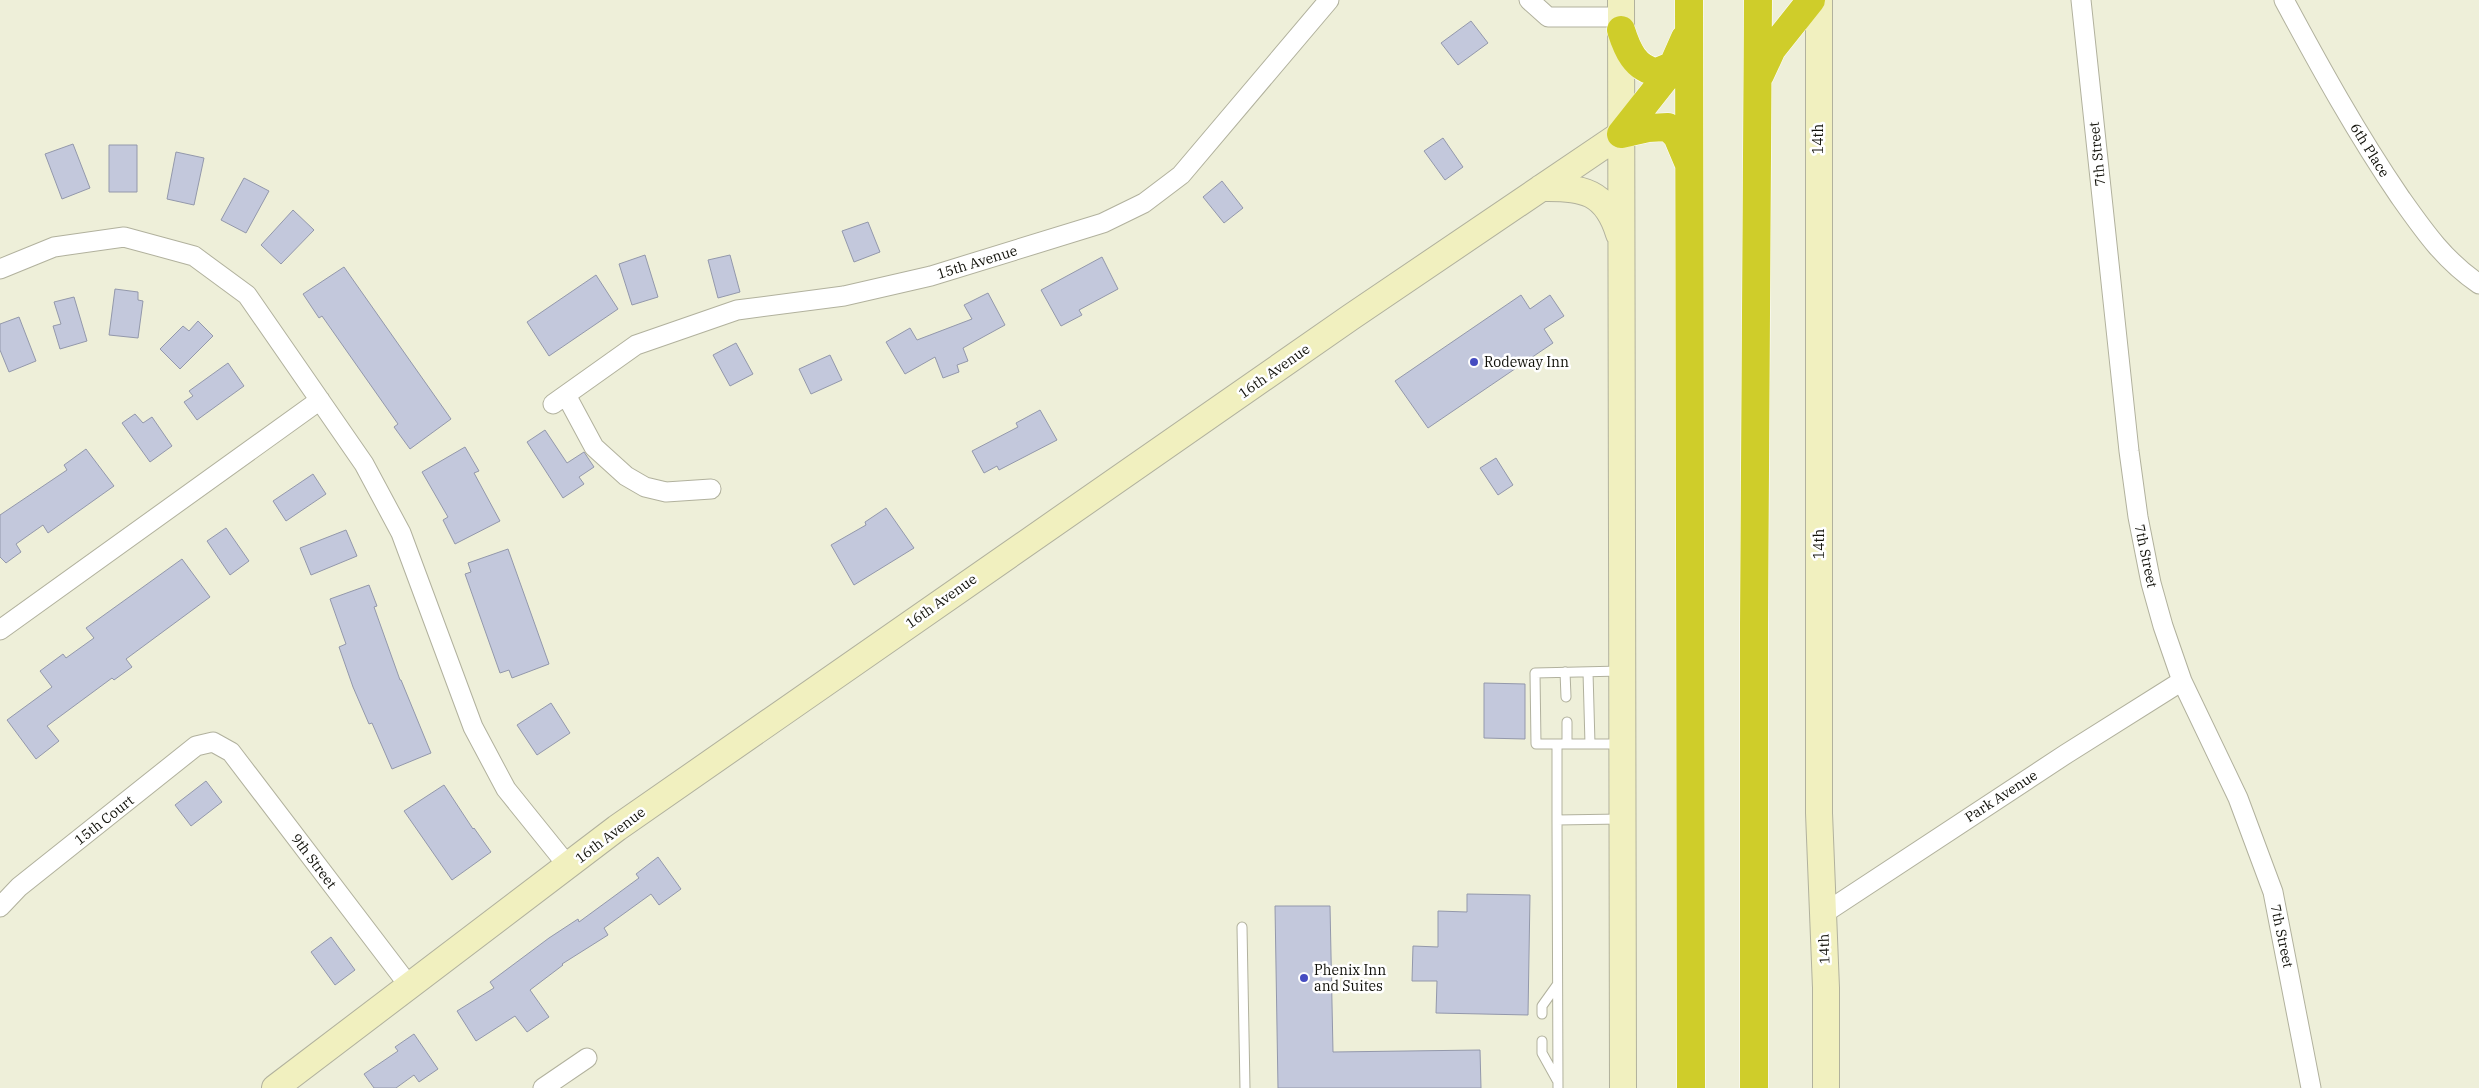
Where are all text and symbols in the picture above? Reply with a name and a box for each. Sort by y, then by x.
street label: 6th Place [2346,120,2394,180]
street label: 7th Street [2085,121,2109,187]
street label: 14th [1809,124,1827,154]
street label: 15th Avenue [935,241,1019,283]
street label: 16th Avenue [1235,340,1313,402]
place label: Rodeway Inn [1484,353,1569,371]
marker: Rodeway Inn [1468,356,1480,368]
street label: 7th Street [2130,523,2162,590]
street label: 14th [1810,529,1828,559]
street label: 16th Avenue [902,570,980,632]
street label: Park Avenue [1961,766,2041,826]
street label: 15th Court [71,791,137,849]
street label: 16th Avenue [571,803,649,867]
street label: 9th Street [287,830,341,892]
street label: 7th Street [2266,903,2298,970]
street label: 14th [1814,933,1834,965]
place label: Phenix Inn and Suites [1314,961,1386,995]
marker: Phenix Inn and Suites [1298,972,1310,984]

